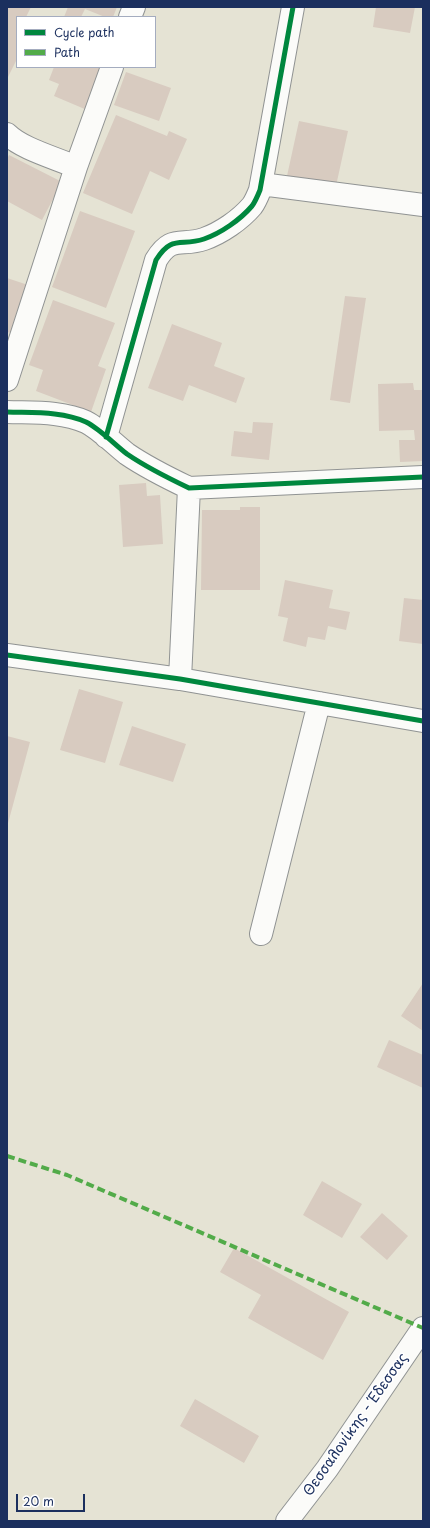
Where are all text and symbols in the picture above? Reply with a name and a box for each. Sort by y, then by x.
legend [16,16,156,68]
text: Cycle path [54,23,115,41]
text: Path [54,43,80,61]
street label: Θεσσαλονίκης - Έδεσσας [300,1350,412,1500]
scale bar [18,1486,87,1512]
text: 20 m [23,1492,54,1510]

